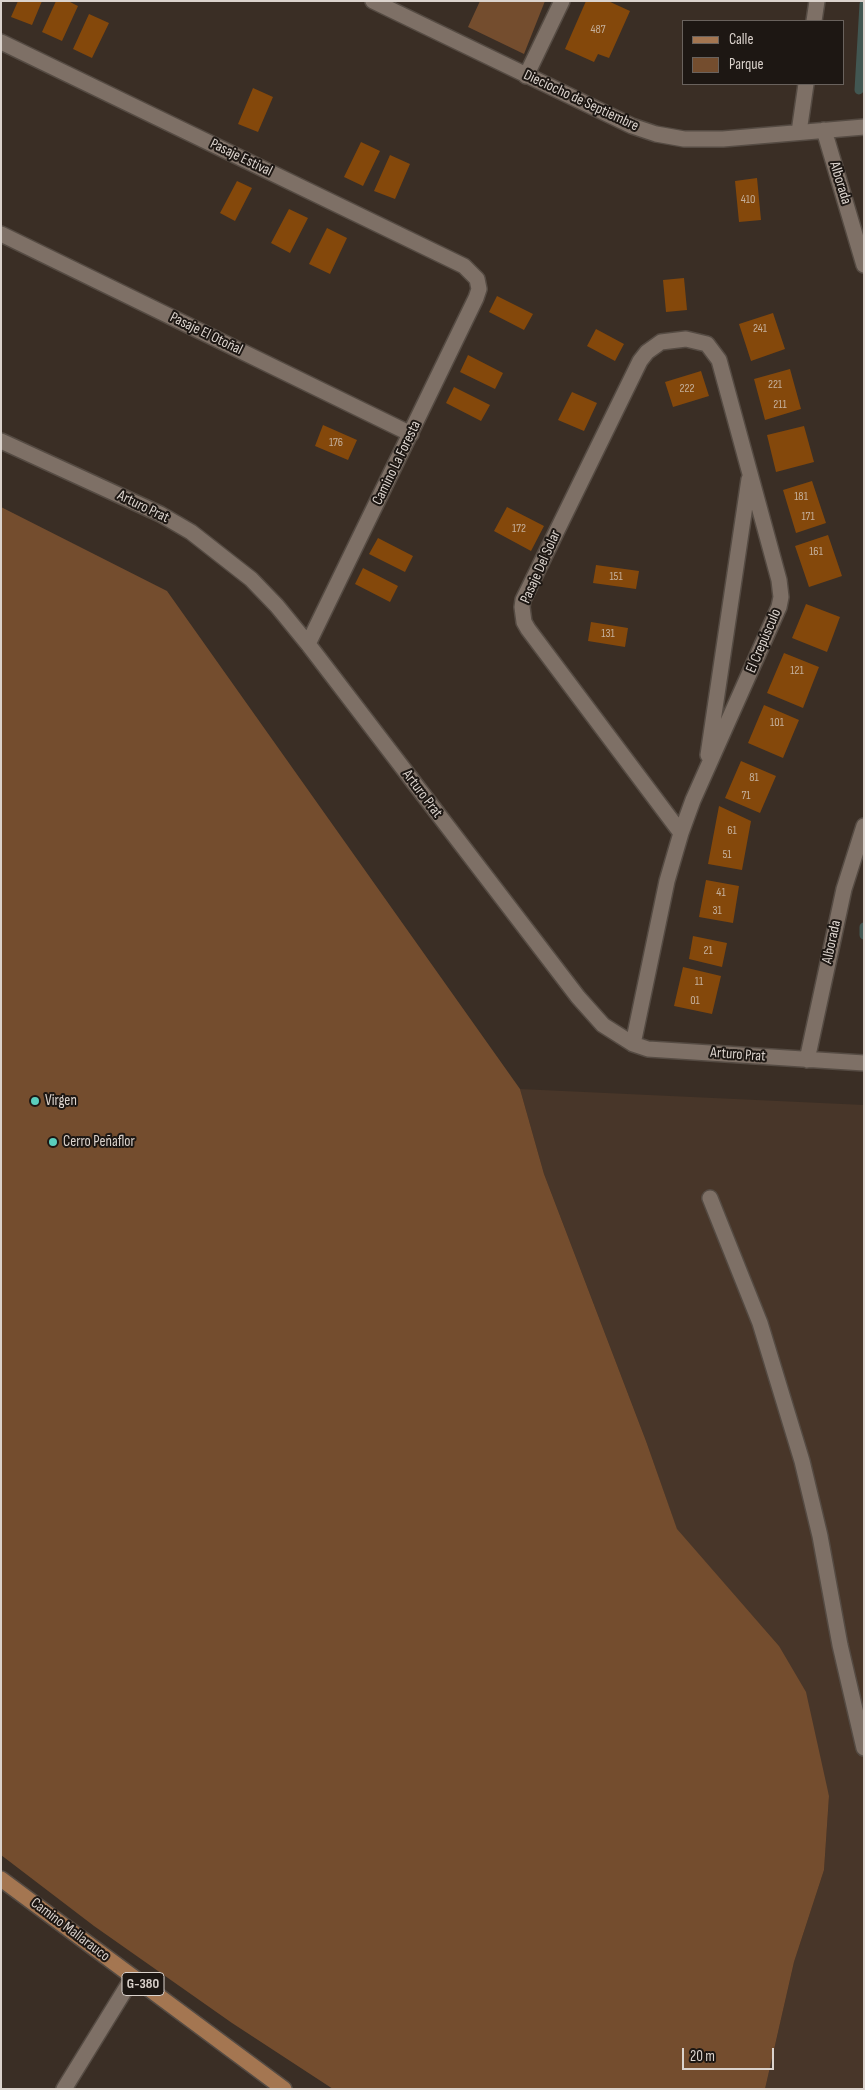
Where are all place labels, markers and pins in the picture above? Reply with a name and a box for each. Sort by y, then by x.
place label: Virgen [45,1092,77,1110]
marker: Virgen [29,1095,41,1107]
place label: Cerro Peñaflor [63,1133,135,1151]
marker: Cerro Peñaflor [47,1136,59,1148]

